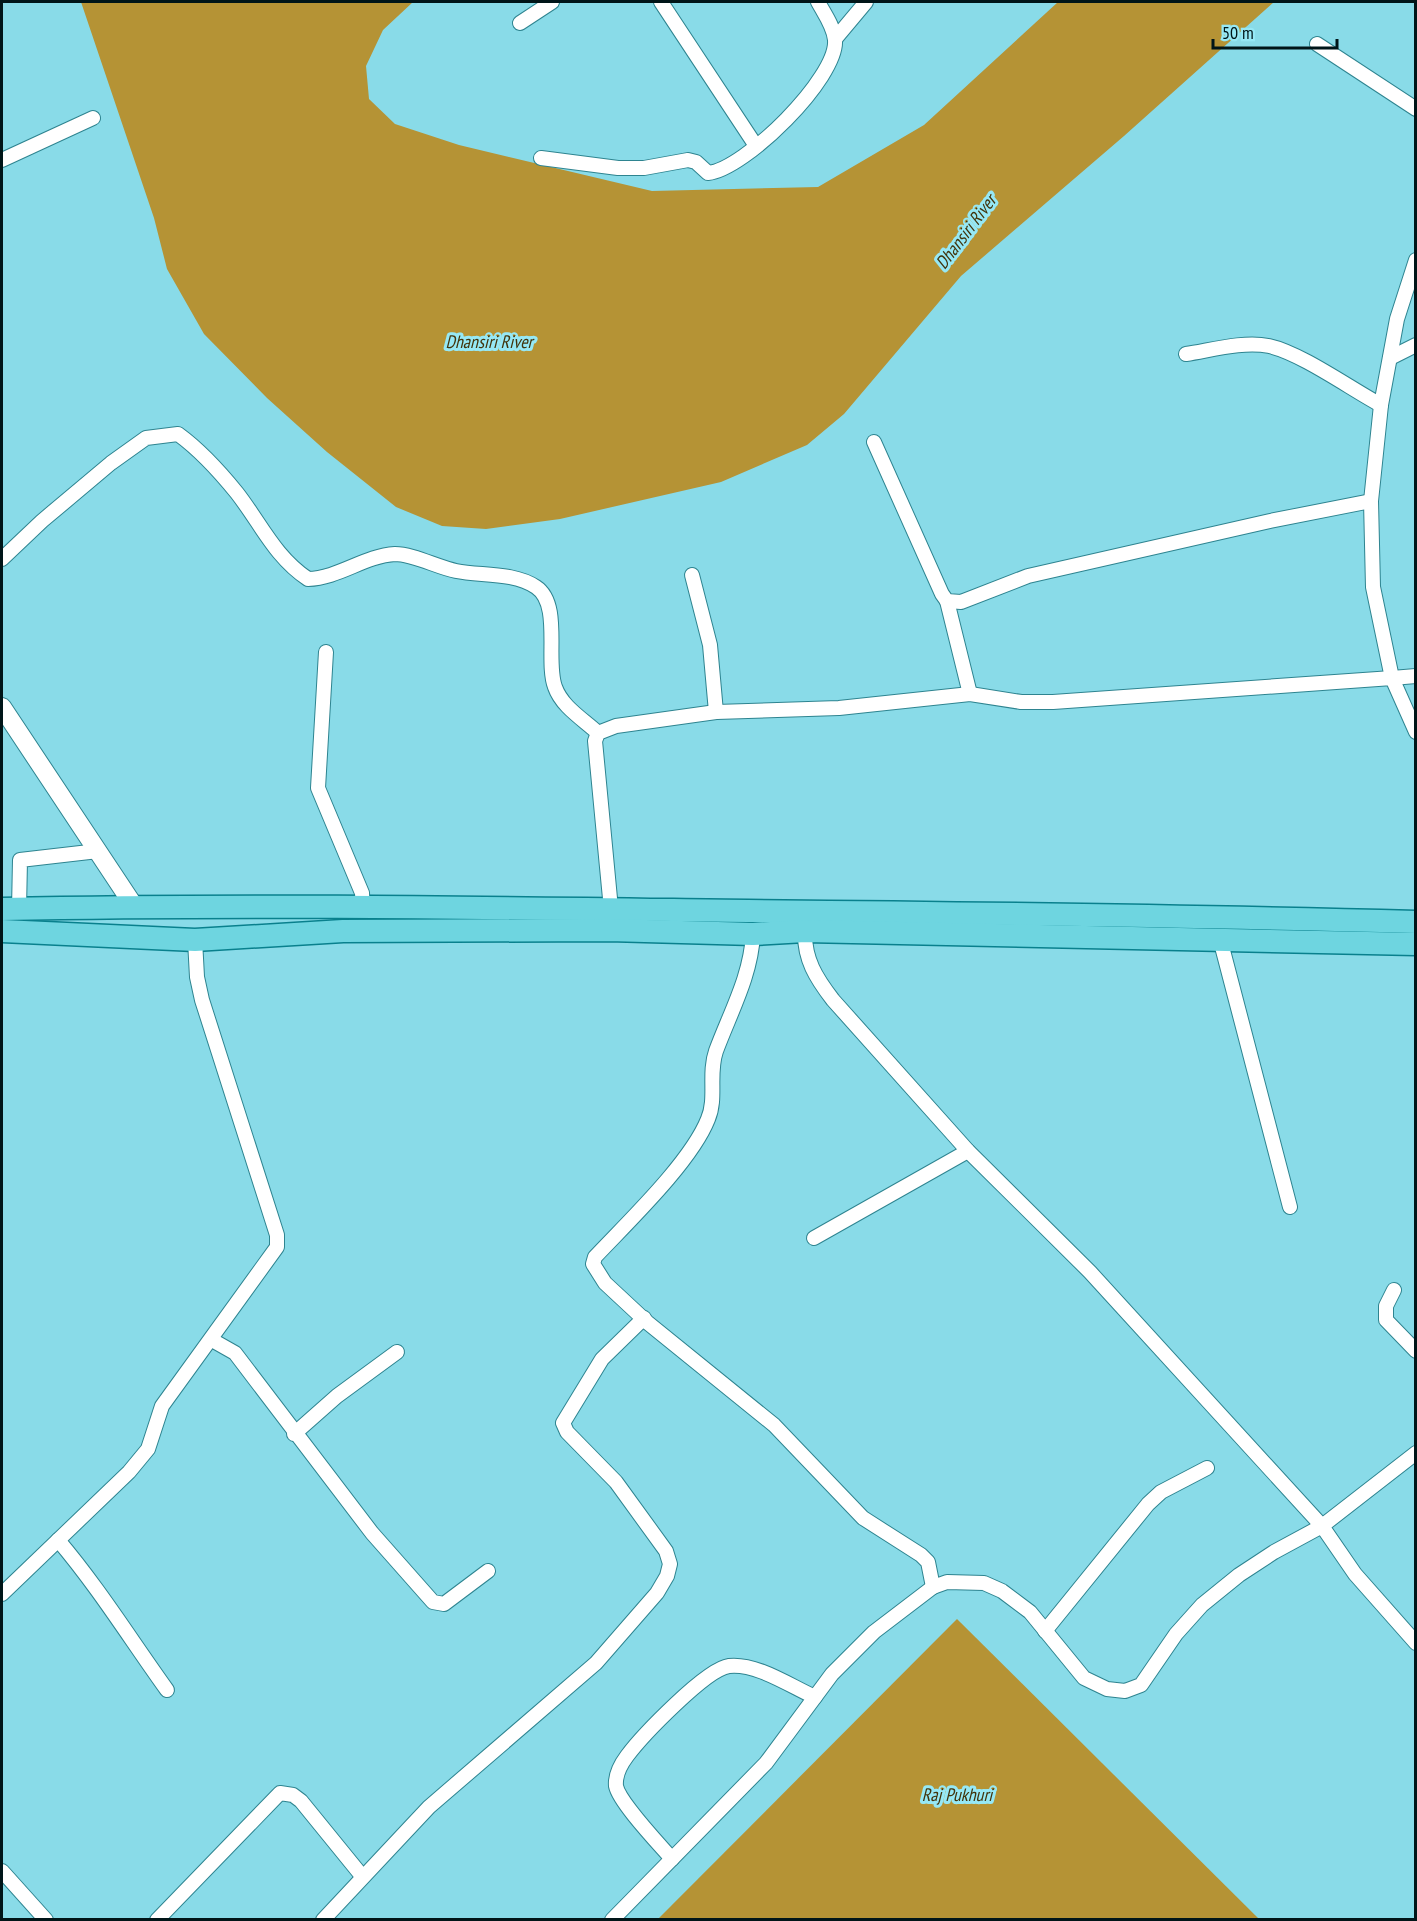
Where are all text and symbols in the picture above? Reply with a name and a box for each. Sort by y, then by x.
scale bar [1213,12,1338,50]
text: 50 m [1222,21,1254,44]
water label: Dhansiri River [930,188,1003,273]
water label: Dhansiri River [445,330,536,353]
water label: Raj Pukhuri [922,1783,994,1806]

